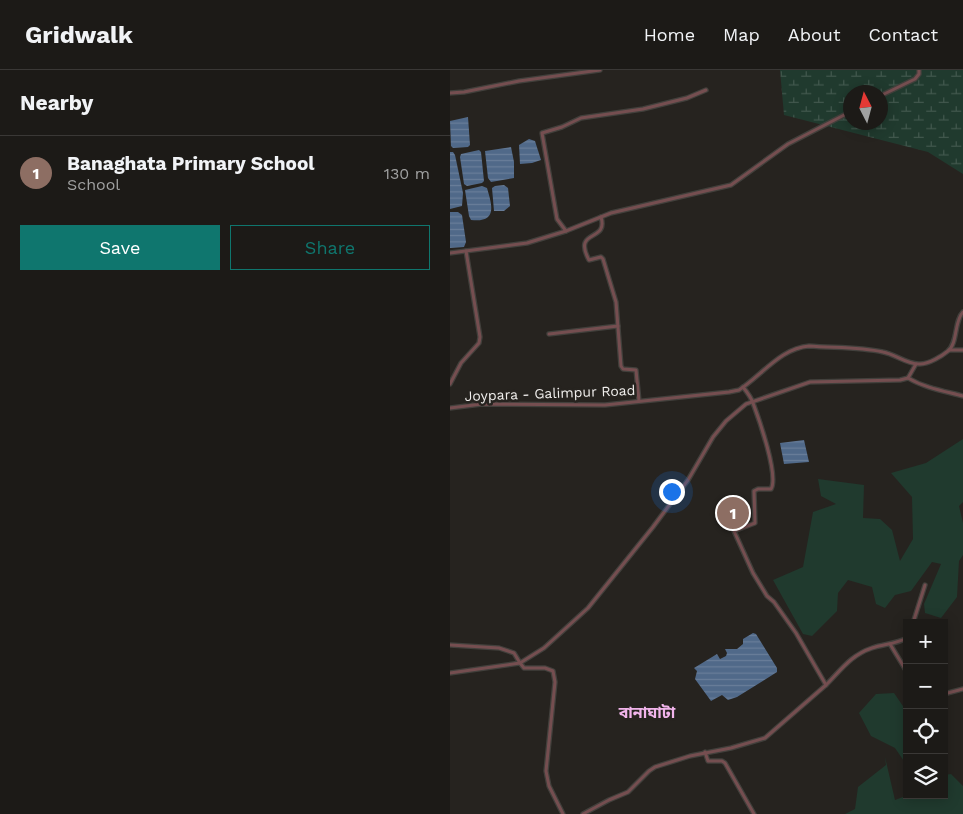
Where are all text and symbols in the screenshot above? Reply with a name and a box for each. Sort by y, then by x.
text: Gridwalk [25,21,133,49]
text: Home [644,24,695,45]
text: Map [723,24,760,45]
text: About [788,24,840,45]
text: Contact [868,24,938,45]
north arrow [843,85,888,130]
text: Nearby [20,90,93,115]
text: Banaghata Primary School [67,152,315,175]
text: 1 [33,164,39,183]
text: 130 m [384,164,430,183]
text: School [67,175,120,194]
button: Save [20,225,220,270]
button: Share [230,225,430,270]
street label: Joypara - Galimpur Road [464,382,636,404]
your location [659,479,685,505]
pin: 1 [717,494,749,532]
map controls [903,619,948,799]
button: + [903,619,948,664]
button: − [903,664,948,709]
district label: বানাঘাটা [618,703,676,722]
button: locate [903,709,948,754]
button: layers [903,754,948,799]

